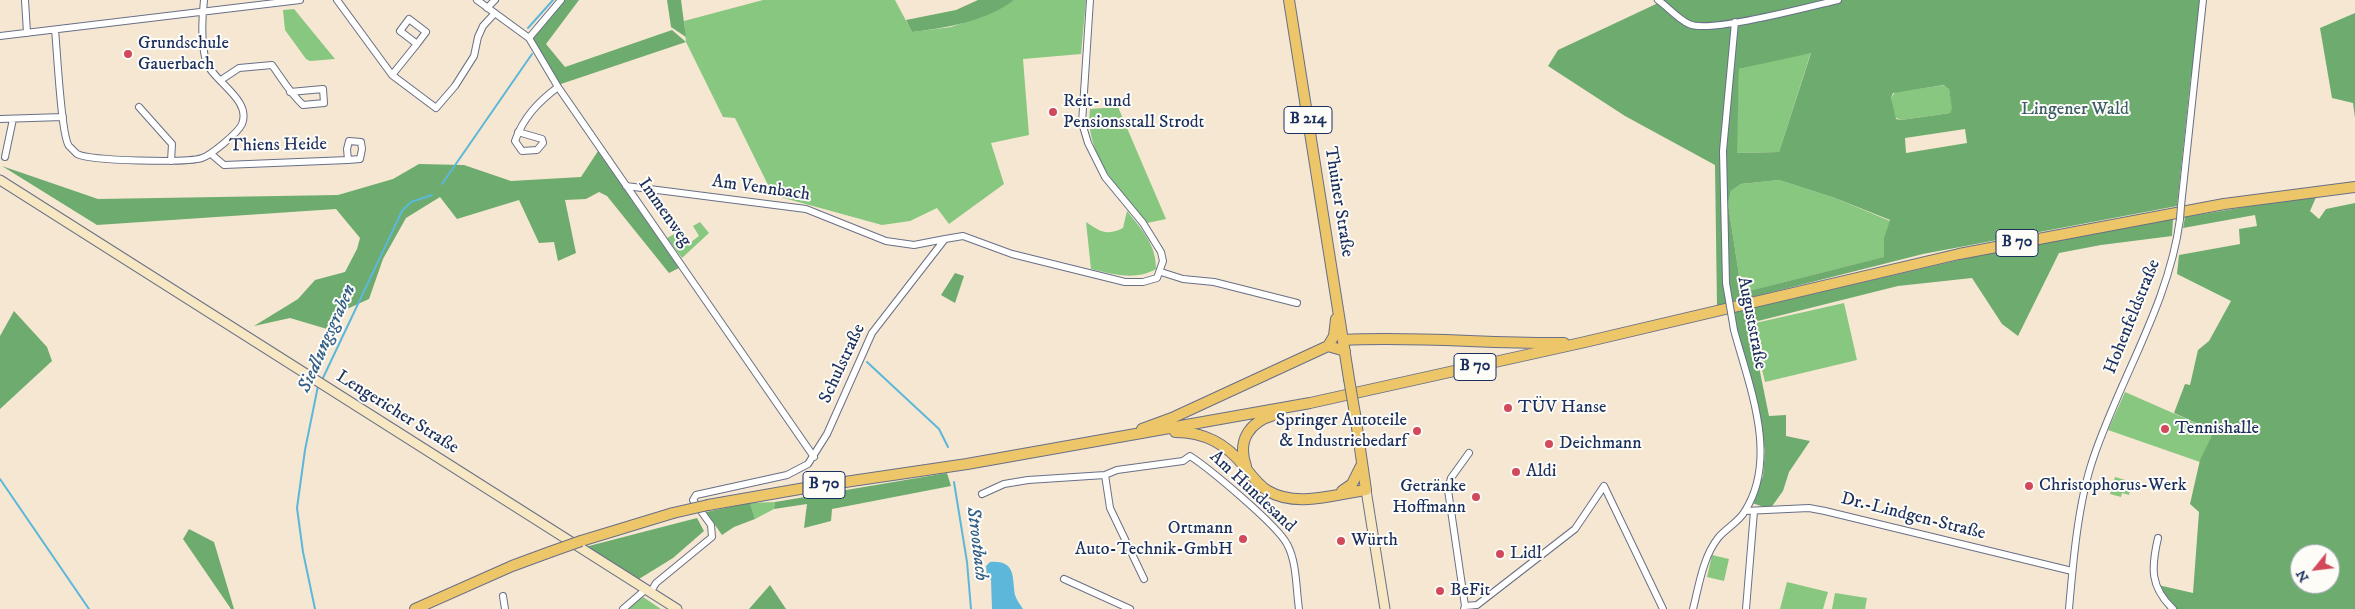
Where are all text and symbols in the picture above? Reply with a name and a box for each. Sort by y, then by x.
place label: Grundschule Gauerbach [138,33,229,76]
marker: Grundschule Gauerbach [122,48,134,60]
place label: Reit- und Pensionsstall Strodt [1063,91,1204,134]
park label: Lingener Wald [2021,99,2129,121]
marker: Reit- und Pensionsstall Strodt [1047,106,1059,118]
road number: B 214 [1284,106,1332,134]
street label: Thiens Heide [229,134,327,158]
street label: Thuiner Straße [1319,145,1357,259]
street label: Am Vennbach [711,171,811,207]
street label: Immenweg [633,174,695,252]
road number: B 70 [1996,230,2038,256]
street label: Hohenfeldstraße [2100,257,2166,377]
street label: Auguststraße [1731,275,1771,371]
water label: Siedlungsgraben [294,282,362,396]
street label: Schulstraße [815,321,871,407]
road number: B 70 [1454,354,1496,381]
street label: Lengericher Straße [332,367,462,459]
place label: TÜV Hanse [1518,397,1606,419]
marker: TÜV Hanse [1502,402,1514,414]
place label: Springer Autoteile & Industriebedarf [1276,410,1407,452]
place label: Tennishalle [2175,418,2259,440]
marker: Tennishalle [2159,423,2171,435]
marker: Springer Autoteile & Industriebedarf [1411,425,1423,437]
place label: Deichmann [1559,433,1642,455]
marker: Deichmann [1543,438,1555,450]
street label: Am Hundesand [1204,447,1300,537]
place label: Aldi [1526,461,1556,483]
marker: Aldi [1510,466,1522,478]
road number: B 70 [803,472,845,498]
place label: Christophorus-Werk [2039,475,2187,497]
place label: Getränke Hoffmann [1392,476,1466,518]
marker: Christophorus-Werk [2023,480,2035,492]
street label: Dr.-Lindgen-Straße [1839,489,1987,545]
marker: Getränke Hoffmann [1470,491,1482,503]
water label: Strootbach [960,506,992,582]
place label: Ortmann Auto-Technik-GmbH [1075,518,1233,560]
place label: Würth [1351,530,1398,552]
marker: Ortmann Auto-Technik-GmbH [1237,533,1249,545]
marker: Würth [1335,535,1347,547]
place label: Lidl [1510,543,1542,565]
north arrow [2290,544,2340,594]
marker: Lidl [1494,548,1506,560]
text: N [2292,566,2313,585]
place label: BeFit [1450,580,1490,602]
marker: BeFit [1434,585,1446,597]

